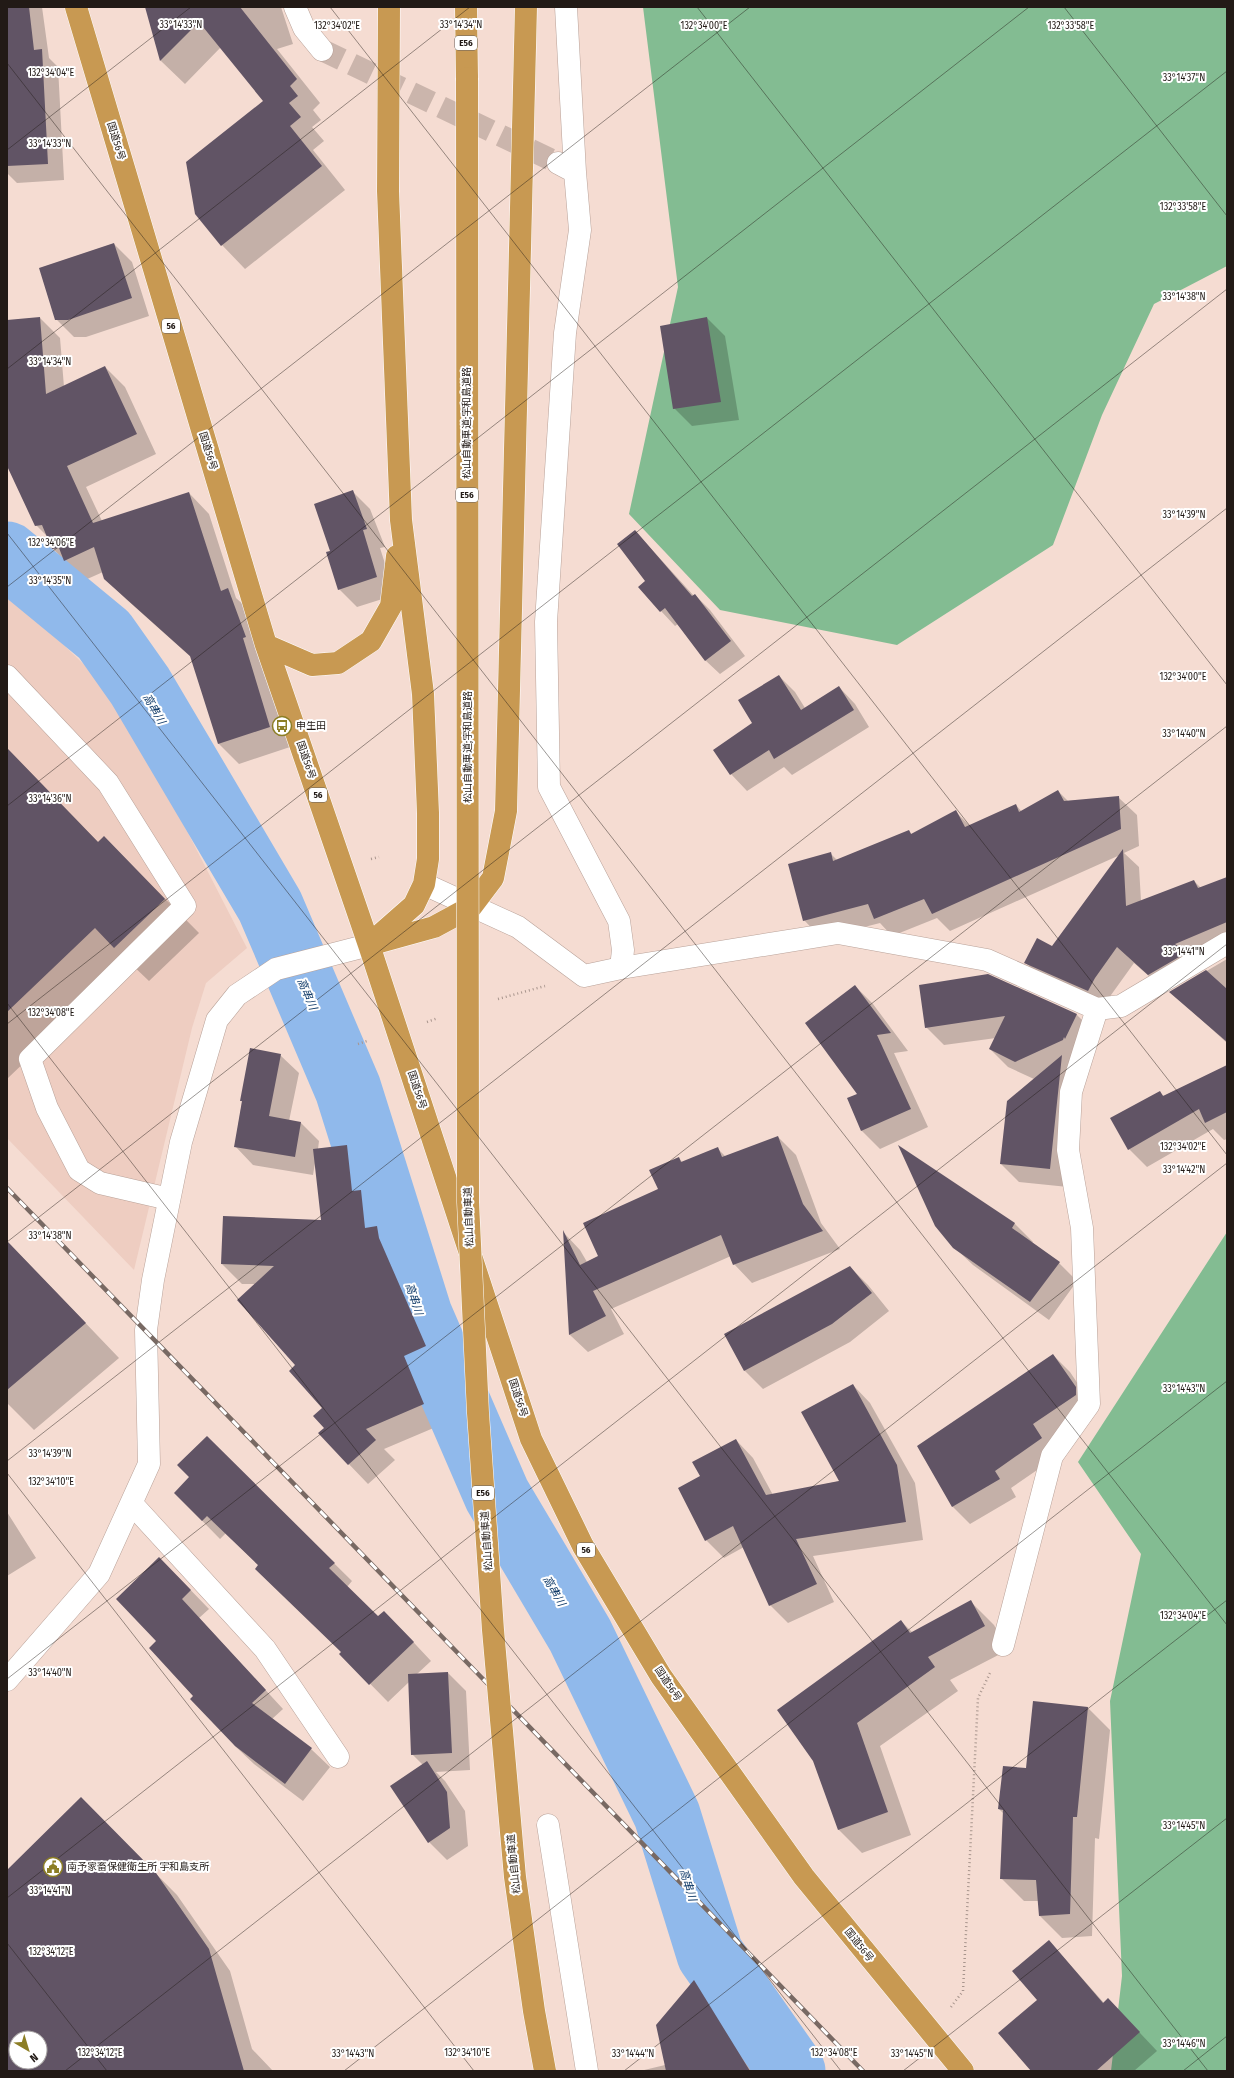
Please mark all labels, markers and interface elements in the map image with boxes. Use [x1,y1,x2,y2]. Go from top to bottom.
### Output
text: 33°14'33"N [160,19,202,31]
text: 33°14'34"N [440,19,482,31]
text: 132°34'02"E [314,20,360,32]
text: 132°34'00"E [681,20,728,32]
text: 132°33'58"E [1048,20,1094,32]
road number: E56 [455,36,477,50]
text: 132°34'04"E [28,67,74,79]
text: 33°14'37"N [1163,72,1205,84]
street label: 国道56号 [104,120,128,162]
text: 33°14'33"N [29,138,71,150]
text: 132°33'58"E [1160,201,1206,213]
text: 33°14'38"N [1162,291,1206,303]
road number: 56 [162,319,180,333]
text: 33°14'34"N [29,356,71,368]
street label: 松山自動車道;宇和島道路 [461,367,473,479]
street label: 国道56号 [196,430,220,472]
road number: E56 [456,488,478,502]
text: 33°14'39"N [1162,509,1206,521]
text: 132°34'06"E [28,537,75,549]
text: 33°14'35"N [29,575,71,587]
text: 132°34'00"E [1160,671,1207,683]
water label: 高串川 [140,691,168,727]
street label: 松山自動車道;宇和島道路 [462,691,474,803]
bus stop icon: 申生田 [271,715,293,737]
place label: 申生田 [296,720,326,732]
text: 33°14'40"N [1162,728,1206,740]
street label: 国道56号 [294,739,318,781]
road number: 56 [309,788,327,802]
text: 33°14'36"N [28,793,72,805]
text: 33°14'41"N [1163,946,1205,958]
water label: 高串川 [295,976,320,1013]
text: 132°34'08"E [28,1007,75,1019]
street label: 国道56号 [405,1069,429,1111]
text: 132°34'02"E [1160,1141,1206,1153]
text: 33°14'42"N [1163,1164,1205,1176]
street label: 松山自動車道 [462,1187,476,1247]
text: 33°14'38"N [28,1230,72,1242]
water label: 高串川 [403,1281,426,1318]
street label: 国道56号 [506,1377,530,1419]
text: 33°14'43"N [1163,1383,1205,1395]
text: 33°14'39"N [28,1448,72,1460]
text: 132°34'10"E [28,1476,74,1488]
road number: E56 [472,1486,494,1500]
street label: 松山自動車道 [479,1511,495,1571]
road number: 56 [577,1543,595,1557]
water label: 高串川 [540,1573,568,1609]
text: 132°34'04"E [1160,1610,1206,1622]
street label: 国道56号 [652,1664,684,1704]
text: 33°14'40"N [28,1667,72,1679]
text: 33°14'45"N [1163,1820,1205,1832]
street label: 松山自動車道 [505,1834,523,1894]
public building icon: 南予家畜保健衛生所 宇和島支所 [42,1856,64,1878]
place label: 南予家畜保健衛生所 宇和島支所 [67,1861,209,1873]
water label: 高串川 [677,1867,699,1904]
text: 33°14'41"N [29,1885,71,1897]
street label: 国道56号 [842,1926,876,1964]
text: 132°34'12"E [28,1946,74,1958]
north arrow [8,2030,48,2070]
text: 33°14'46"N [1162,2038,1206,2050]
text: 132°34'12"E [77,2047,123,2059]
text: 132°34'10"E [444,2047,490,2059]
text: 132°34'08"E [811,2047,858,2059]
text: 33°14'43"N [332,2048,374,2060]
text: 33°14'44"N [612,2048,654,2060]
text: 33°14'45"N [891,2048,933,2060]
text: N [27,2050,40,2065]

